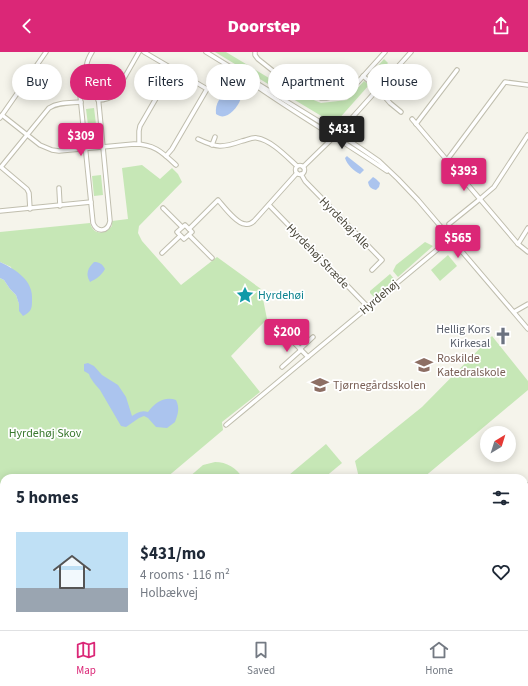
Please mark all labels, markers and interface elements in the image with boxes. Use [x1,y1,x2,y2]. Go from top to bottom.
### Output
text: Doorstep [228,14,300,39]
icon: back [16,15,38,37]
icon: share [490,15,512,37]
chip: Buy [12,64,62,100]
chip: Rent [70,64,126,100]
chip: Filters [134,64,198,100]
chip: New [206,64,260,100]
chip: Apartment [268,64,359,100]
chip: House [367,64,432,100]
pin: $431 [318,116,366,150]
text: $431 [328,120,356,138]
pin: $309 [57,123,105,157]
text: $309 [67,127,95,145]
pin: $393 [440,158,488,192]
text: $393 [450,162,478,180]
street label: Hyrdehøj Alle [315,193,374,253]
street label: Hyrdehøj Stræde [282,220,353,293]
pin: $565 [434,225,482,259]
text: $565 [444,229,472,247]
street label: Hyrdehøj [356,276,402,319]
place icon: Hyrdehøi [235,285,255,305]
place label: Hyrdehøi [258,287,304,304]
pin: $200 [263,319,311,353]
place label: Hellig Kors Kirkesal [436,321,490,352]
text: $200 [273,323,301,341]
church icon: Hellig Kors Kirkesal [493,326,513,346]
place label: Roskilde Katedralskole [437,350,506,381]
school or university icon: Roskilde Katedralskole [414,355,434,375]
school or university icon: Tjørnegårdsskolen [310,375,330,395]
place label: Tjørnegårdsskolen [333,377,426,394]
park label: Hyrdehøj Skov [9,425,82,442]
north arrow [480,426,516,462]
map controls [480,426,516,462]
text: 5 homes [16,486,78,510]
icon: filters [490,487,512,509]
text: $431/mo [140,542,206,566]
icon: home [48,548,96,596]
icon: heart [490,561,512,583]
text: 4 rooms · 116 m² [140,566,230,584]
text: Holbækvej [140,584,198,602]
tab: Map [75,639,97,678]
tab: Saved [247,639,275,678]
tab: Home [425,639,453,678]

